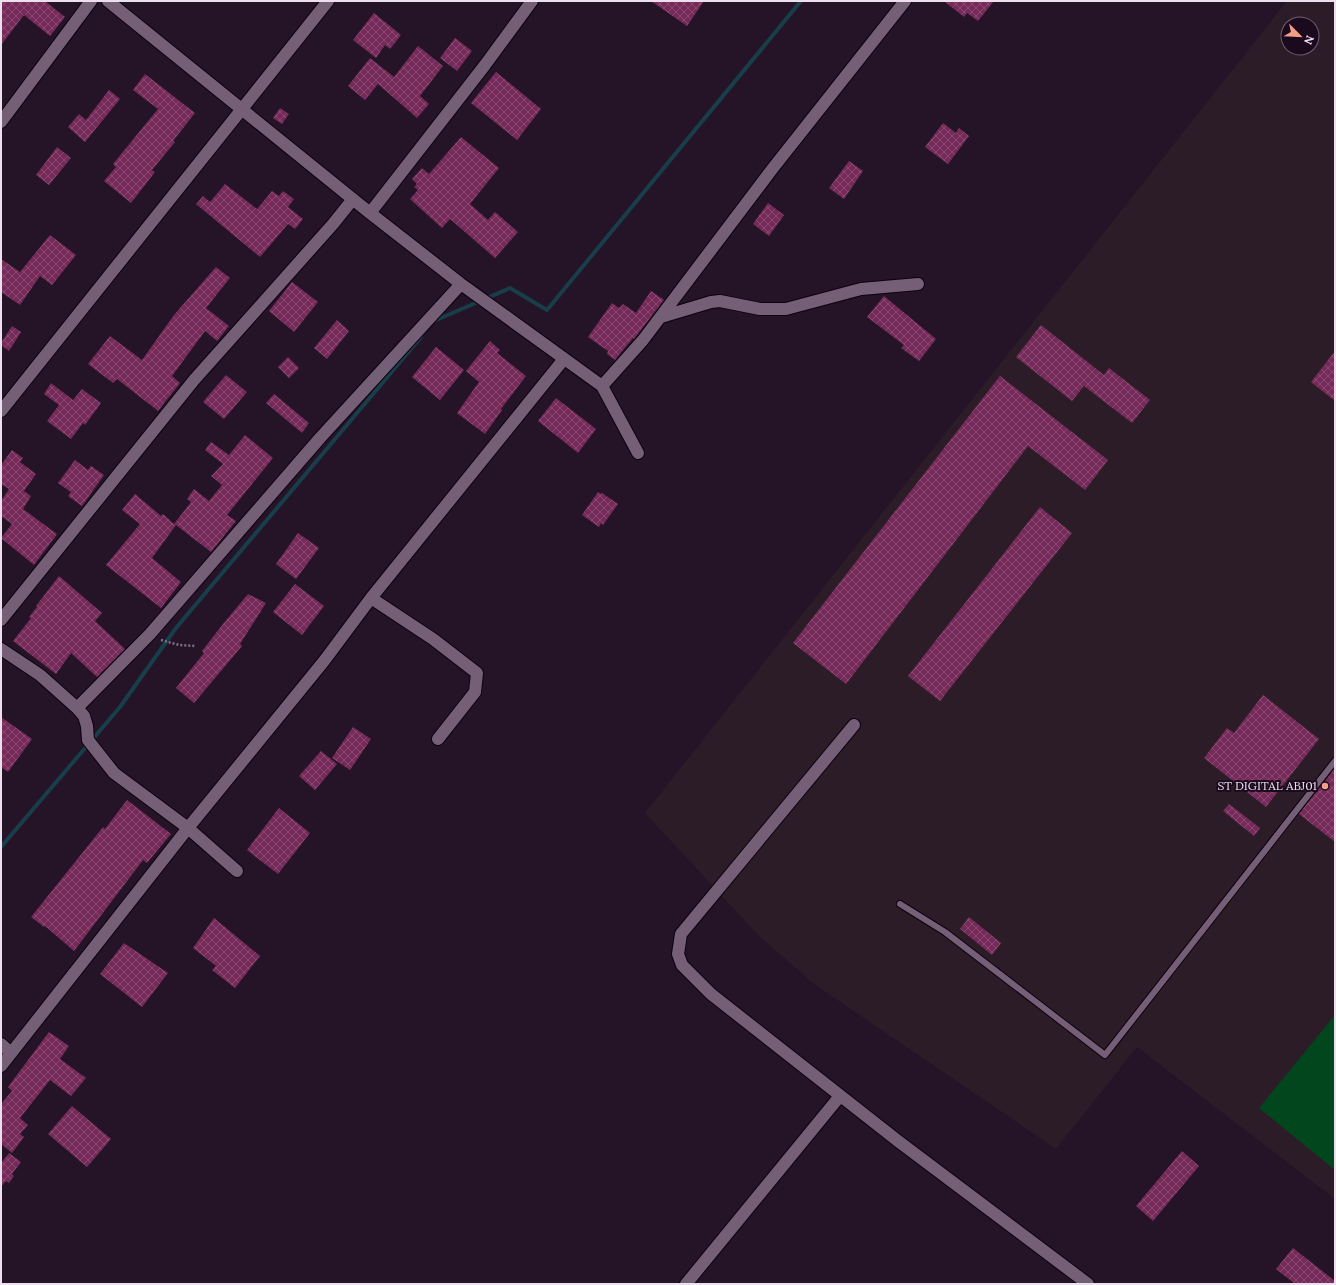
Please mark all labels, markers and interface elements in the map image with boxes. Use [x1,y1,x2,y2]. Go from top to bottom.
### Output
north arrow [1280,16,1320,56]
text: N [1301,33,1317,47]
place label: ST DIGITAL ABJ01 [1217,778,1317,793]
marker: ST DIGITAL ABJ01 [1320,781,1330,791]

